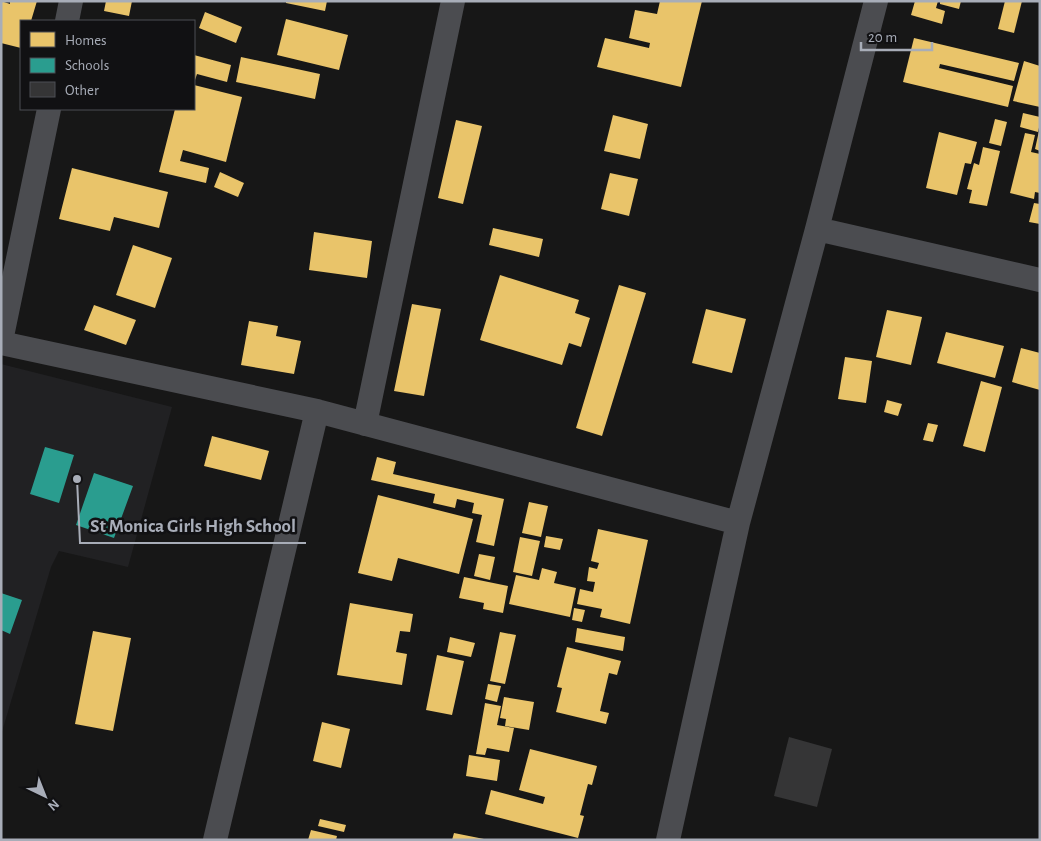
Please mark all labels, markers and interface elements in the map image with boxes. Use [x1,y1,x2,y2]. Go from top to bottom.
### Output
legend [20,20,195,110]
scale bar [861,20,932,52]
text: 20 m [868,30,897,45]
text: Homes [65,33,107,48]
text: Schools [65,58,109,73]
text: Other [65,83,99,98]
callout: St Monica Girls High School [80,509,306,543]
text: St Monica Girls High School [90,517,296,536]
north arrow [20,771,70,821]
text: N [45,796,62,813]

